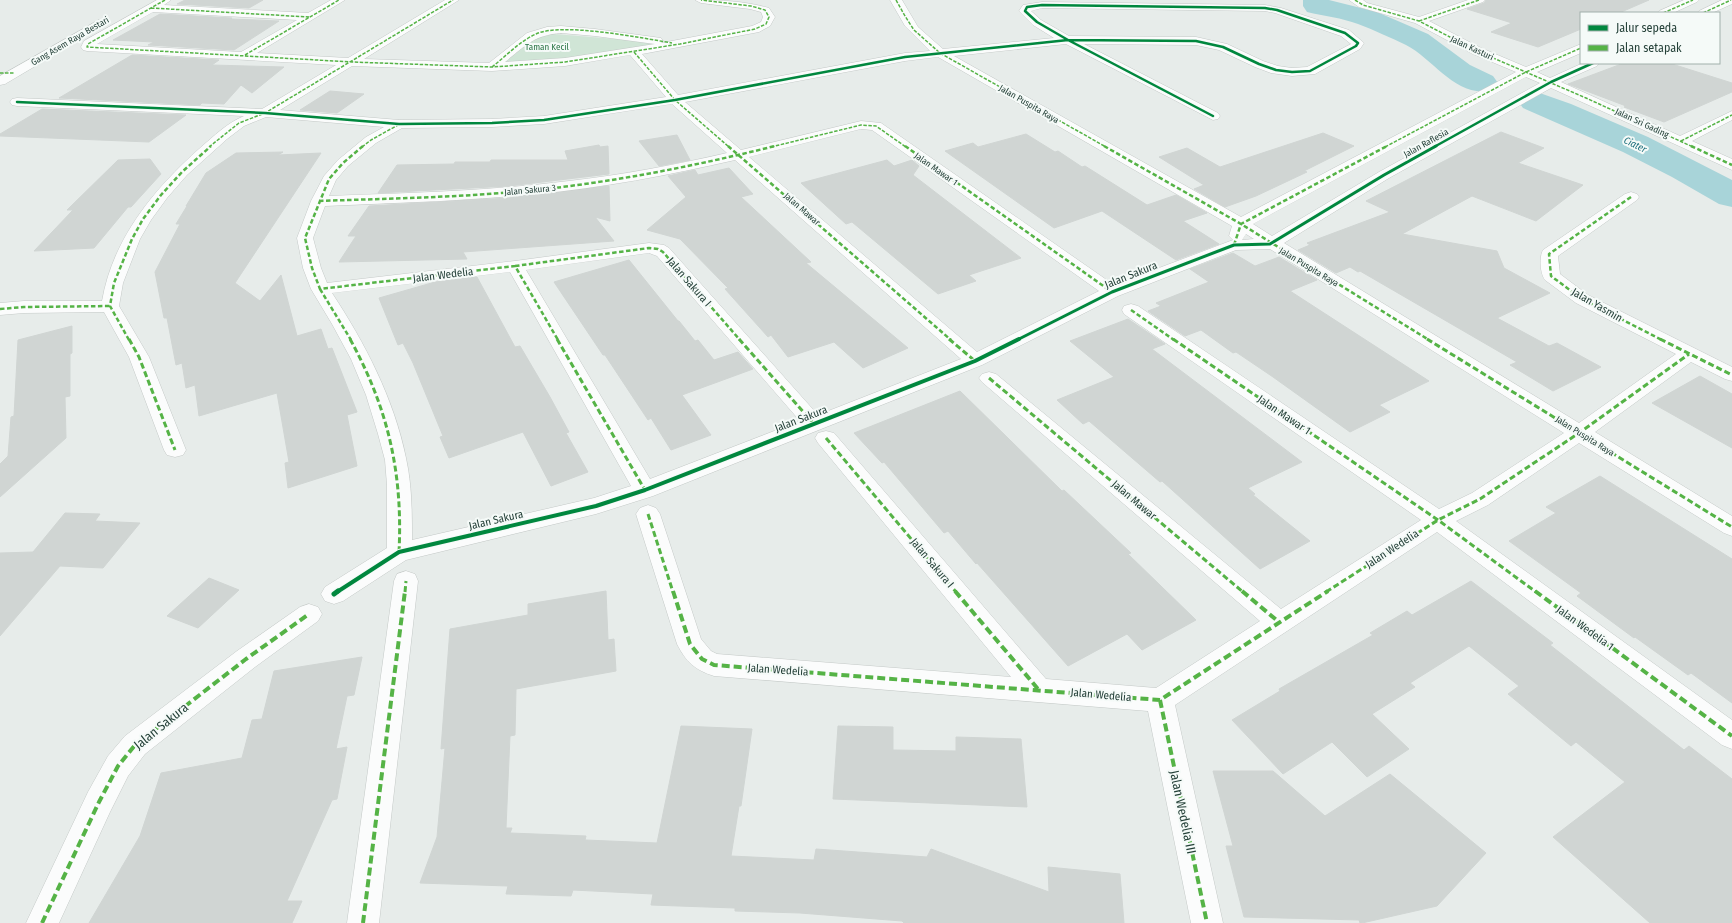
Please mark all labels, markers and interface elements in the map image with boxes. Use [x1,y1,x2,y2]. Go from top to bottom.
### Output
legend [1580,12,1720,64]
street label: Gang Asem Raya Bestari [29,15,111,67]
text: Jalur sepeda [1616,21,1677,35]
street label: Jalan Kasturi [1449,34,1495,62]
text: Jalan setapak [1616,41,1682,55]
park label: Taman Kecil [525,42,570,52]
street label: Jalan Puspita Raya [997,83,1061,125]
street label: Jalan Sri Gading [1614,106,1671,140]
street label: Jalan Raflesia [1402,126,1451,159]
water label: Ciater [1622,134,1649,156]
street label: Jalan Mawar 1 [913,151,959,187]
street label: Jalan Sakura 3 [504,183,556,197]
street label: Jalan Mawar [782,191,823,228]
street label: Jalan Puspita Raya [1278,245,1341,289]
street label: Jalan Sakura I [664,255,714,309]
street label: Jalan Sakura [1103,259,1159,291]
street label: Jalan Wedelia [412,265,474,285]
street label: Jalan Yasmin [1569,285,1625,325]
street label: Jalan Mawar 1 [1255,392,1313,438]
street label: Jalan Sakura [773,403,829,435]
street label: Jalan Puspita Raya [1554,414,1617,458]
street label: Jalan Mawar [1109,478,1159,523]
street label: Jalan Sakura [468,507,524,533]
street label: Jalan Wedelia [1363,527,1421,571]
street label: Jalan Sakura I [907,535,957,591]
street label: Jalan Wedelia 1 [1554,603,1616,653]
street label: Jalan Wedelia [747,661,809,679]
street label: Jalan Wedelia [1070,686,1132,704]
street label: Jalan Sakura [131,700,191,752]
street label: Jalan Wedelia III [1167,769,1199,855]

